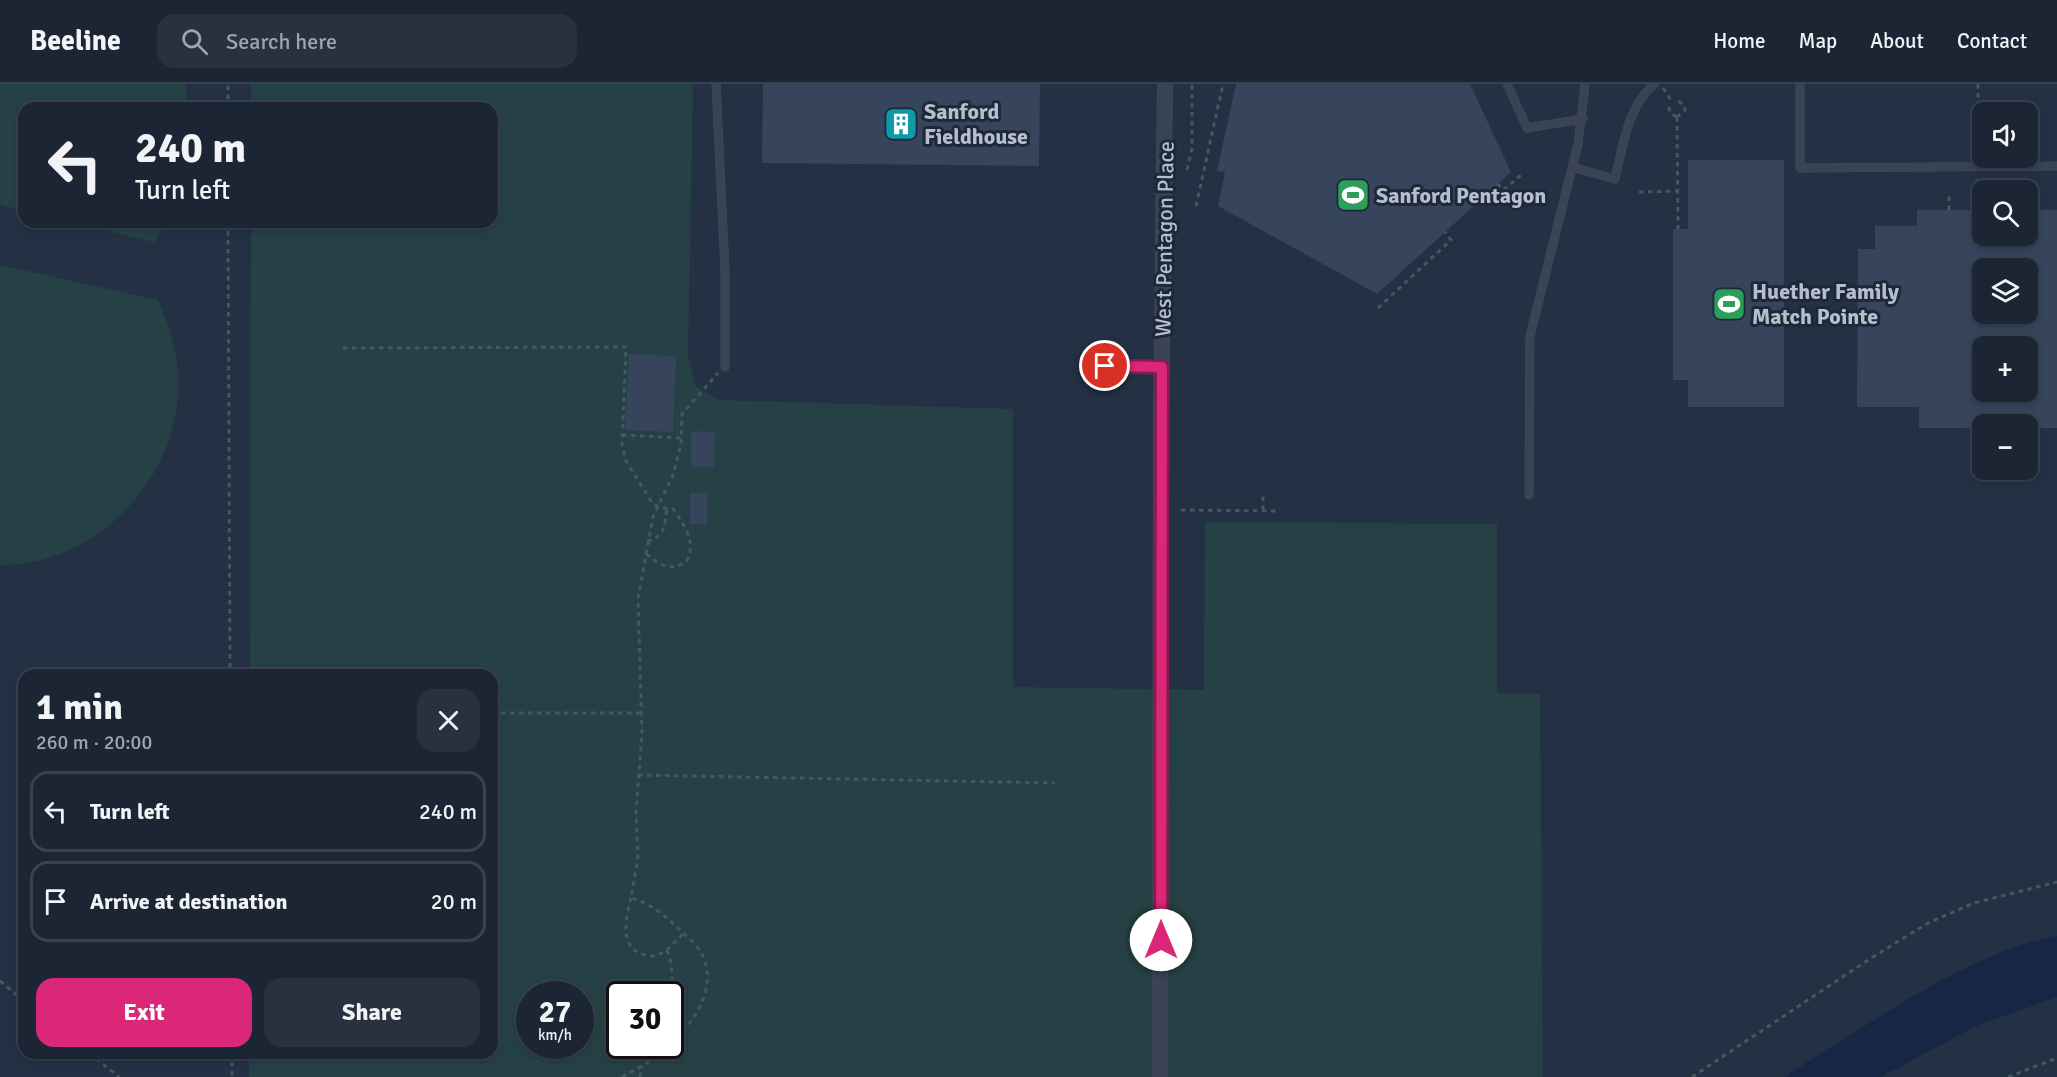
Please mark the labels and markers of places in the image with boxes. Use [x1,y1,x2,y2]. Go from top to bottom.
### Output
place label: Sanford Fieldhouse [924,98,1028,150]
building icon: Sanford Fieldhouse [883,106,919,142]
sports icon: Sanford Pentagon [1335,177,1371,213]
place label: Sanford Pentagon [1376,182,1546,209]
place label: Huether Family Match Pointe [1752,278,1899,330]
sports icon: Huether Family Match Pointe [1711,286,1747,322]
pin [1079,340,1130,391]

